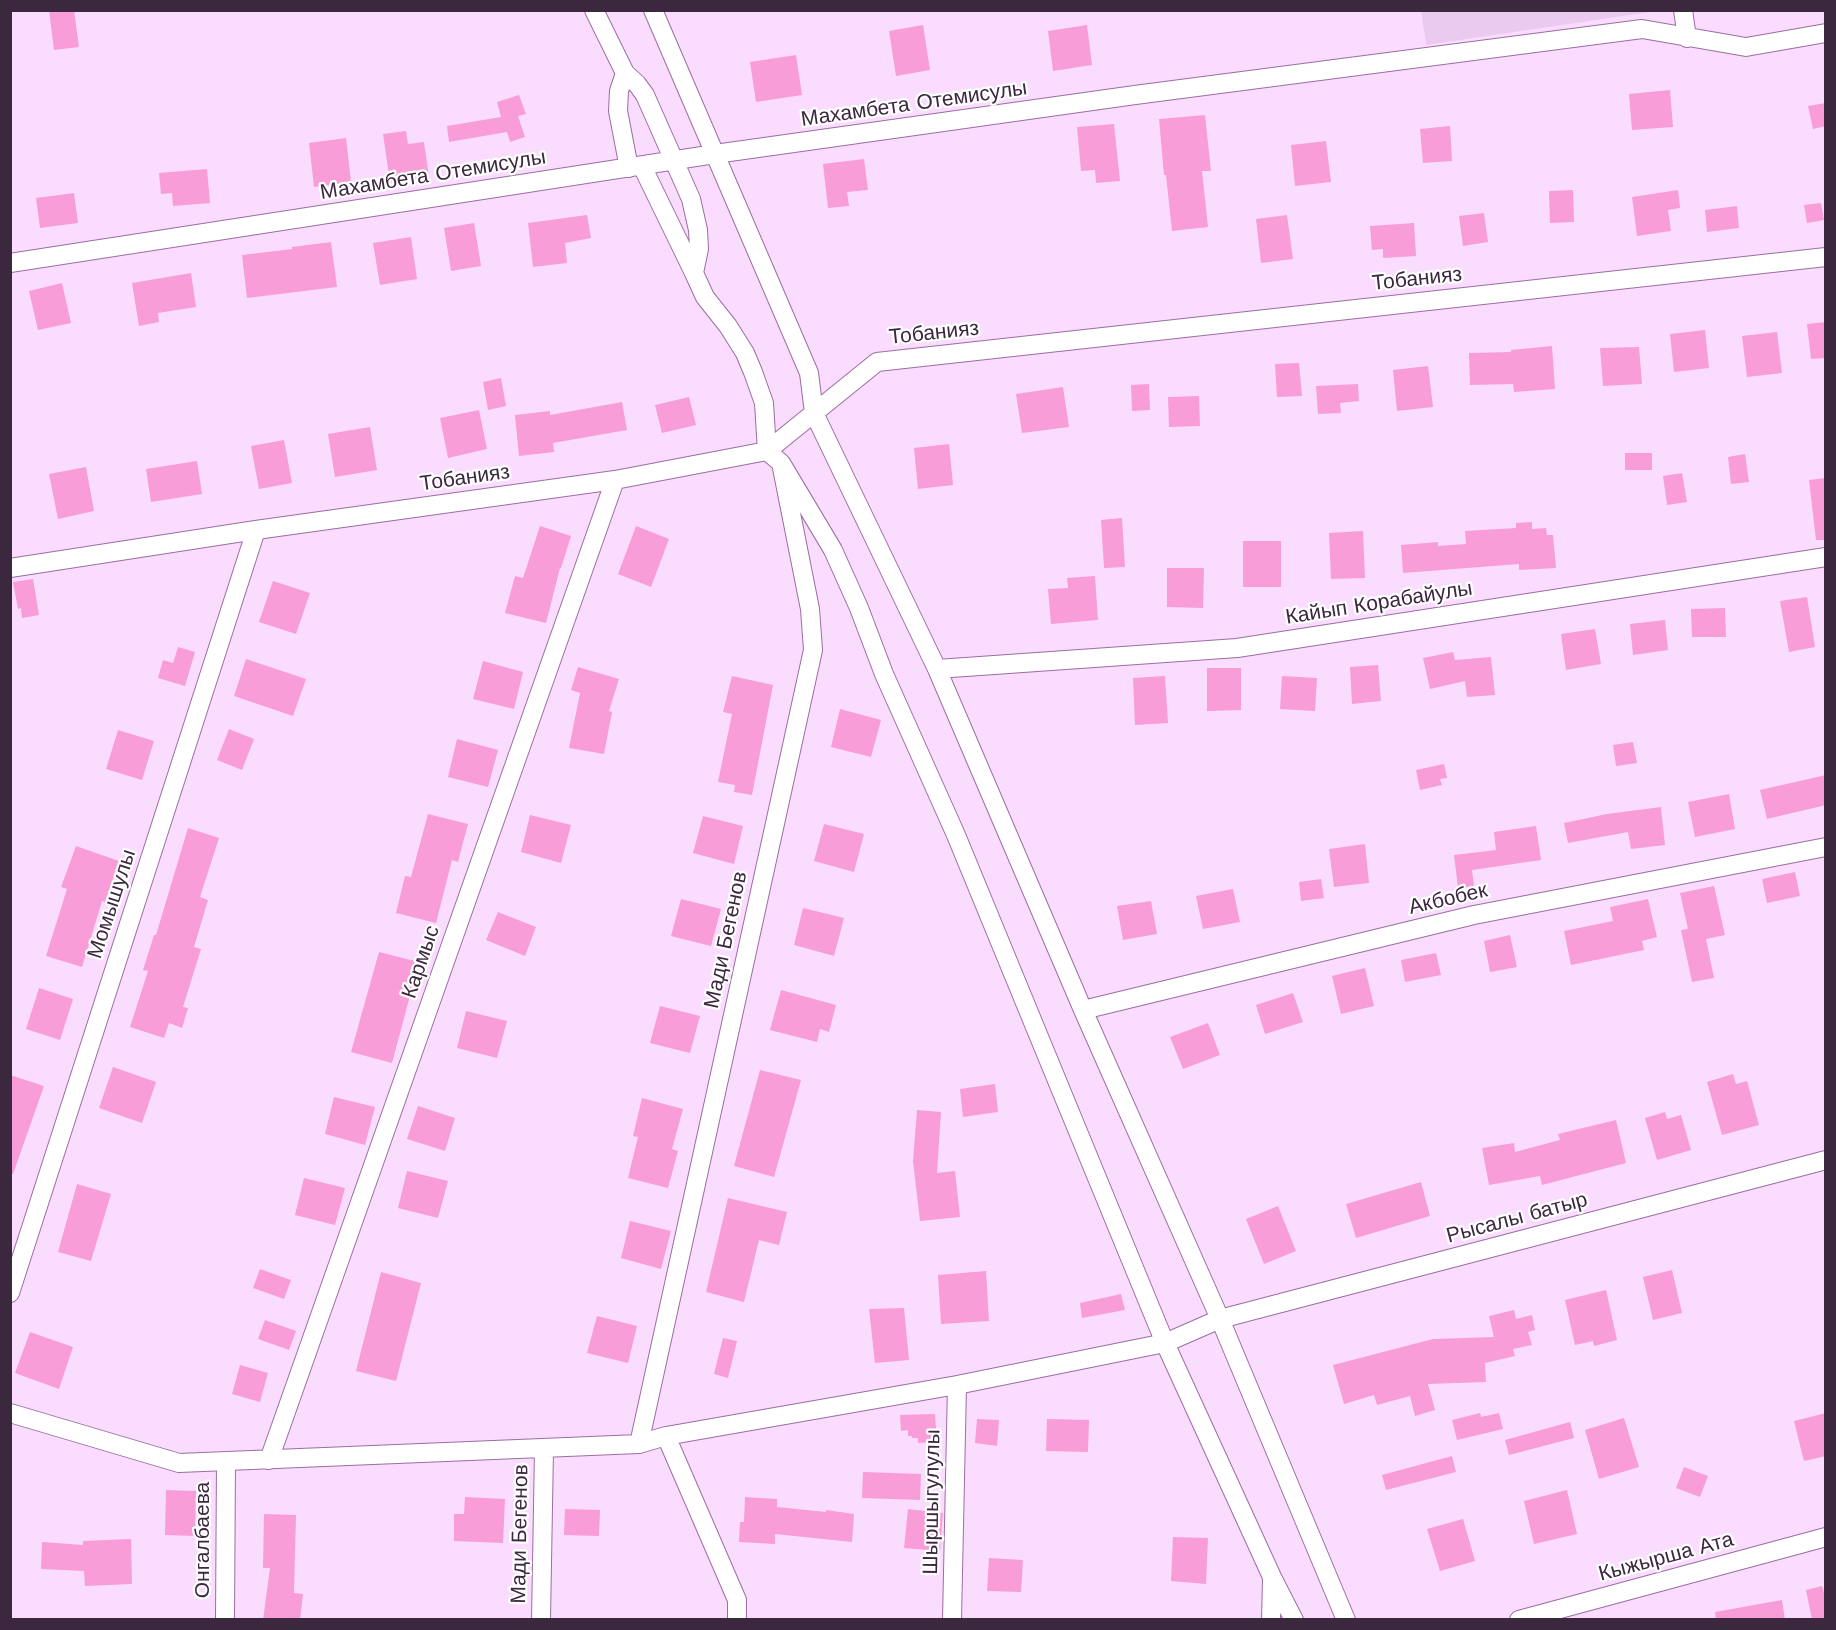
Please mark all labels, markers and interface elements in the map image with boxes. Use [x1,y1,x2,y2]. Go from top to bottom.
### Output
street label: Махамбета Отемисулы [799,76,1029,132]
street label: Махамбета Отемисулы [318,145,548,205]
street label: Тобанияз [1371,262,1463,296]
street label: Тобанияз [888,316,980,350]
street label: Тобанияз [418,459,512,497]
street label: Кайып Корабайулы [1284,576,1474,630]
street label: Момышулы [83,846,141,962]
street label: Мади Бегенов [699,869,753,1011]
street label: Акбобек [1406,878,1490,920]
street label: Кармыс [397,922,445,1002]
street label: Рысалы батыр [1444,1187,1590,1249]
street label: Шыршыгулулы [918,1429,946,1575]
street label: Мади Бегенов [506,1464,534,1604]
street label: Онгалбаева [190,1482,216,1598]
street label: Кыжырша Ата [1596,1527,1736,1587]

